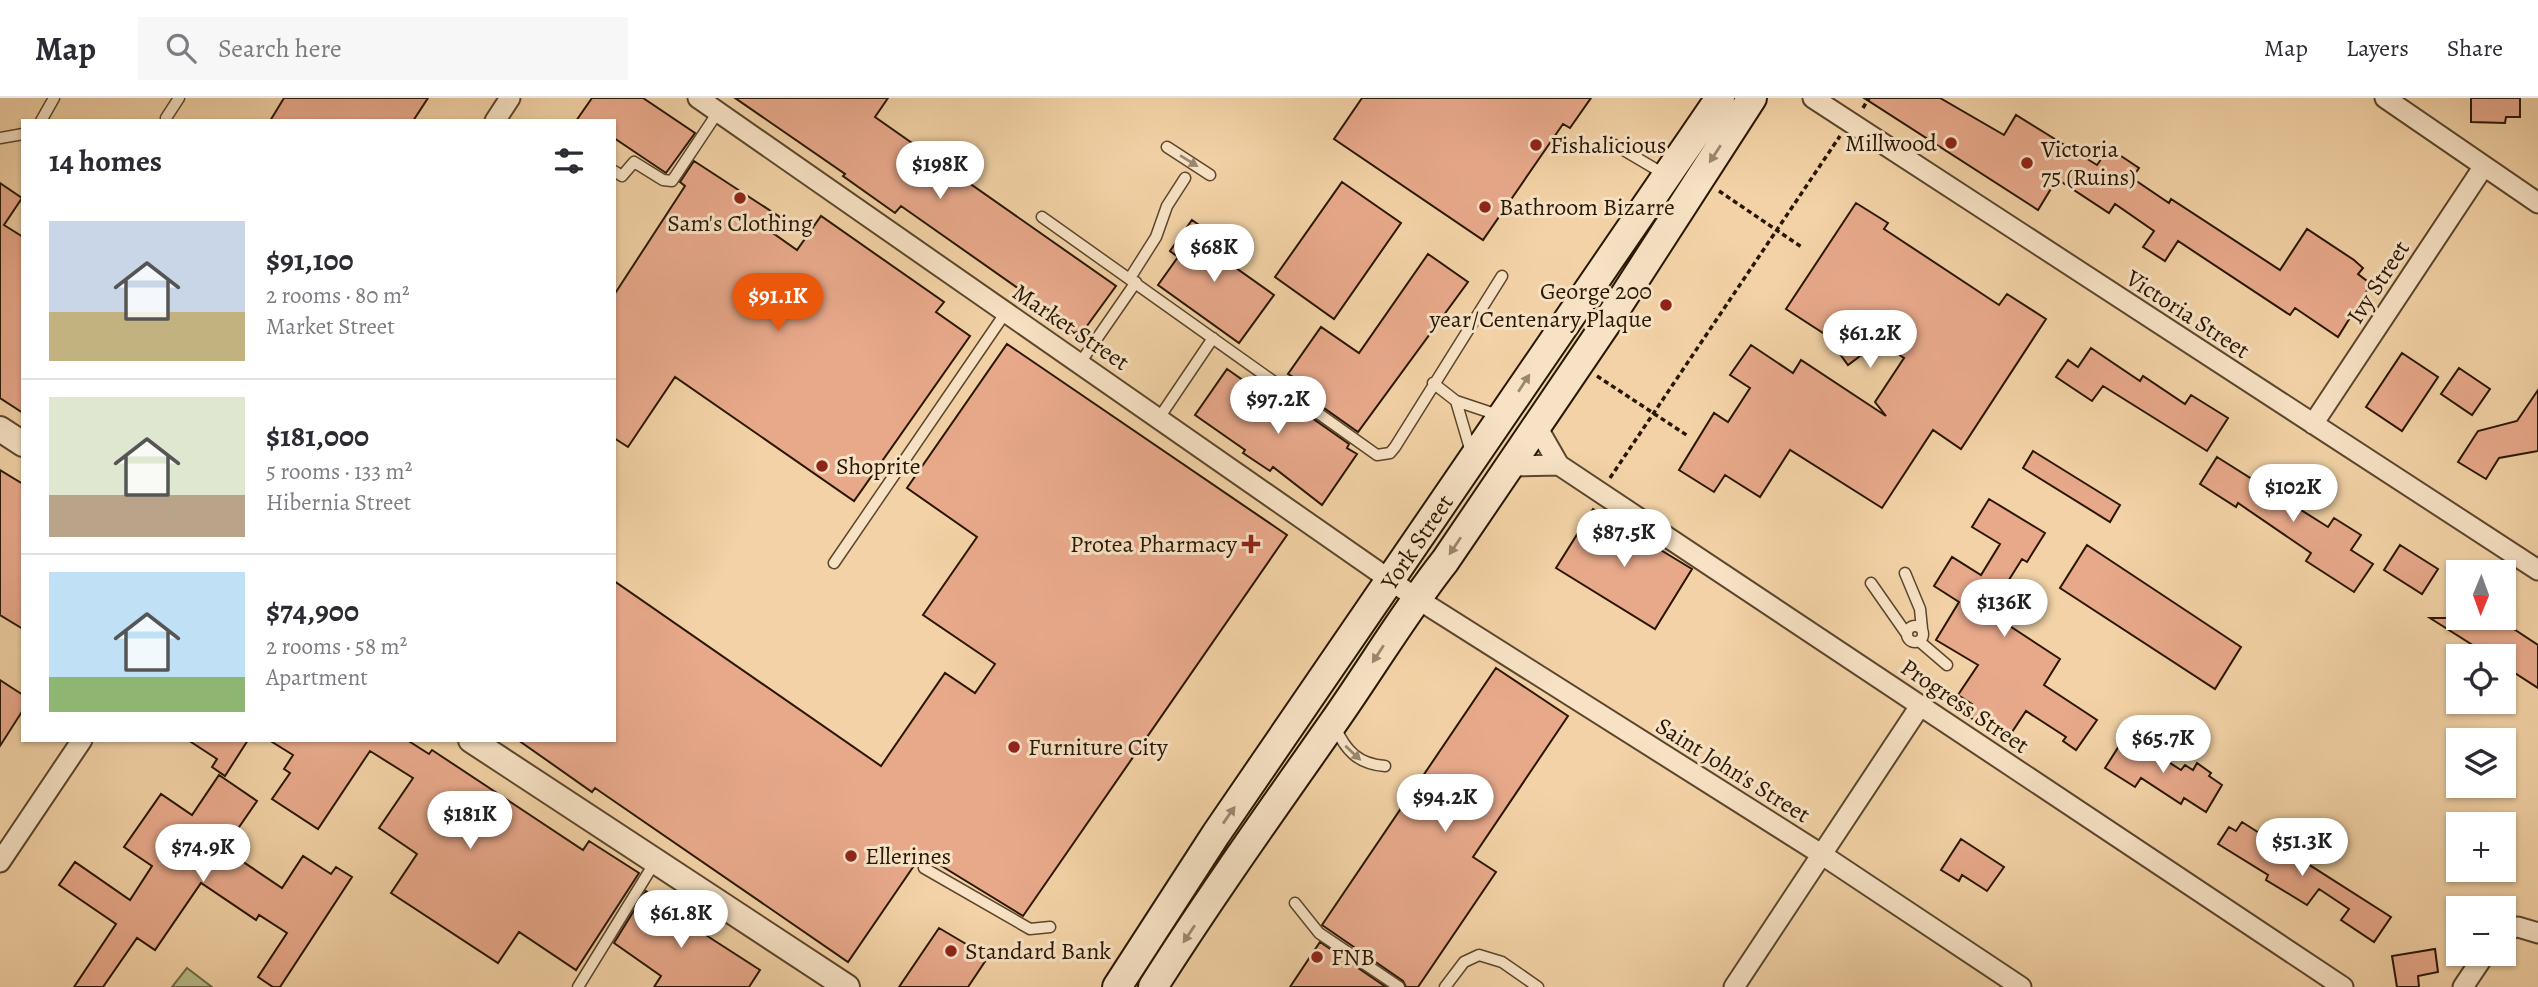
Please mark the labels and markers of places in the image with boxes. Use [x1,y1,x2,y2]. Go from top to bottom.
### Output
place label: Millwood [1845,127,1937,159]
place label: Fishalicious [1550,129,1666,161]
place label: Victoria 75 (Ruins) [2040,133,2136,193]
marker: Millwood [1943,135,1959,151]
marker: Fishalicious [1528,137,1544,153]
pin: $198K [891,141,989,201]
marker: Victoria 75 (Ruins) [2019,155,2035,171]
marker: Sam's Clothing [732,190,748,206]
place label: Bathroom Bizarre [1499,191,1675,223]
marker: Bathroom Bizarre [1477,199,1493,215]
place label: Sam's Clothing [667,207,813,239]
pin: $68K [1173,225,1255,284]
pin: $91.1K [721,274,835,333]
place label: George 200 year/Centenary Plaque [1429,275,1652,335]
marker: George 200 year/Centenary Plaque [1658,297,1674,313]
pin: $61.2K [1813,310,1927,370]
pin: $97.2K [1221,376,1335,436]
place label: Shoprite [836,450,921,482]
marker: Shoprite [814,458,830,474]
pin: $102K [2244,464,2342,524]
pin: $87.5K [1567,510,1681,569]
place label: Protea Pharmacy [1070,528,1237,560]
marker: Protea Pharmacy [1243,536,1259,552]
pin: $136K [1955,580,2053,639]
pin: $65.7K [2106,716,2220,775]
place label: Furniture City [1028,731,1168,763]
marker: Furniture City [1006,739,1022,755]
pin: $94.2K [1388,774,1502,834]
pin: $181K [421,792,519,851]
pin: $51.3K [2245,818,2359,878]
pin: $74.9K [146,824,260,884]
place label: Ellerines [865,840,951,872]
marker: Ellerines [843,848,859,864]
pin: $61.8K [624,890,738,950]
place label: Standard Bank [965,935,1111,967]
place label: FNB [1331,941,1375,973]
marker: Standard Bank [943,943,959,959]
marker: FNB [1309,949,1325,965]

